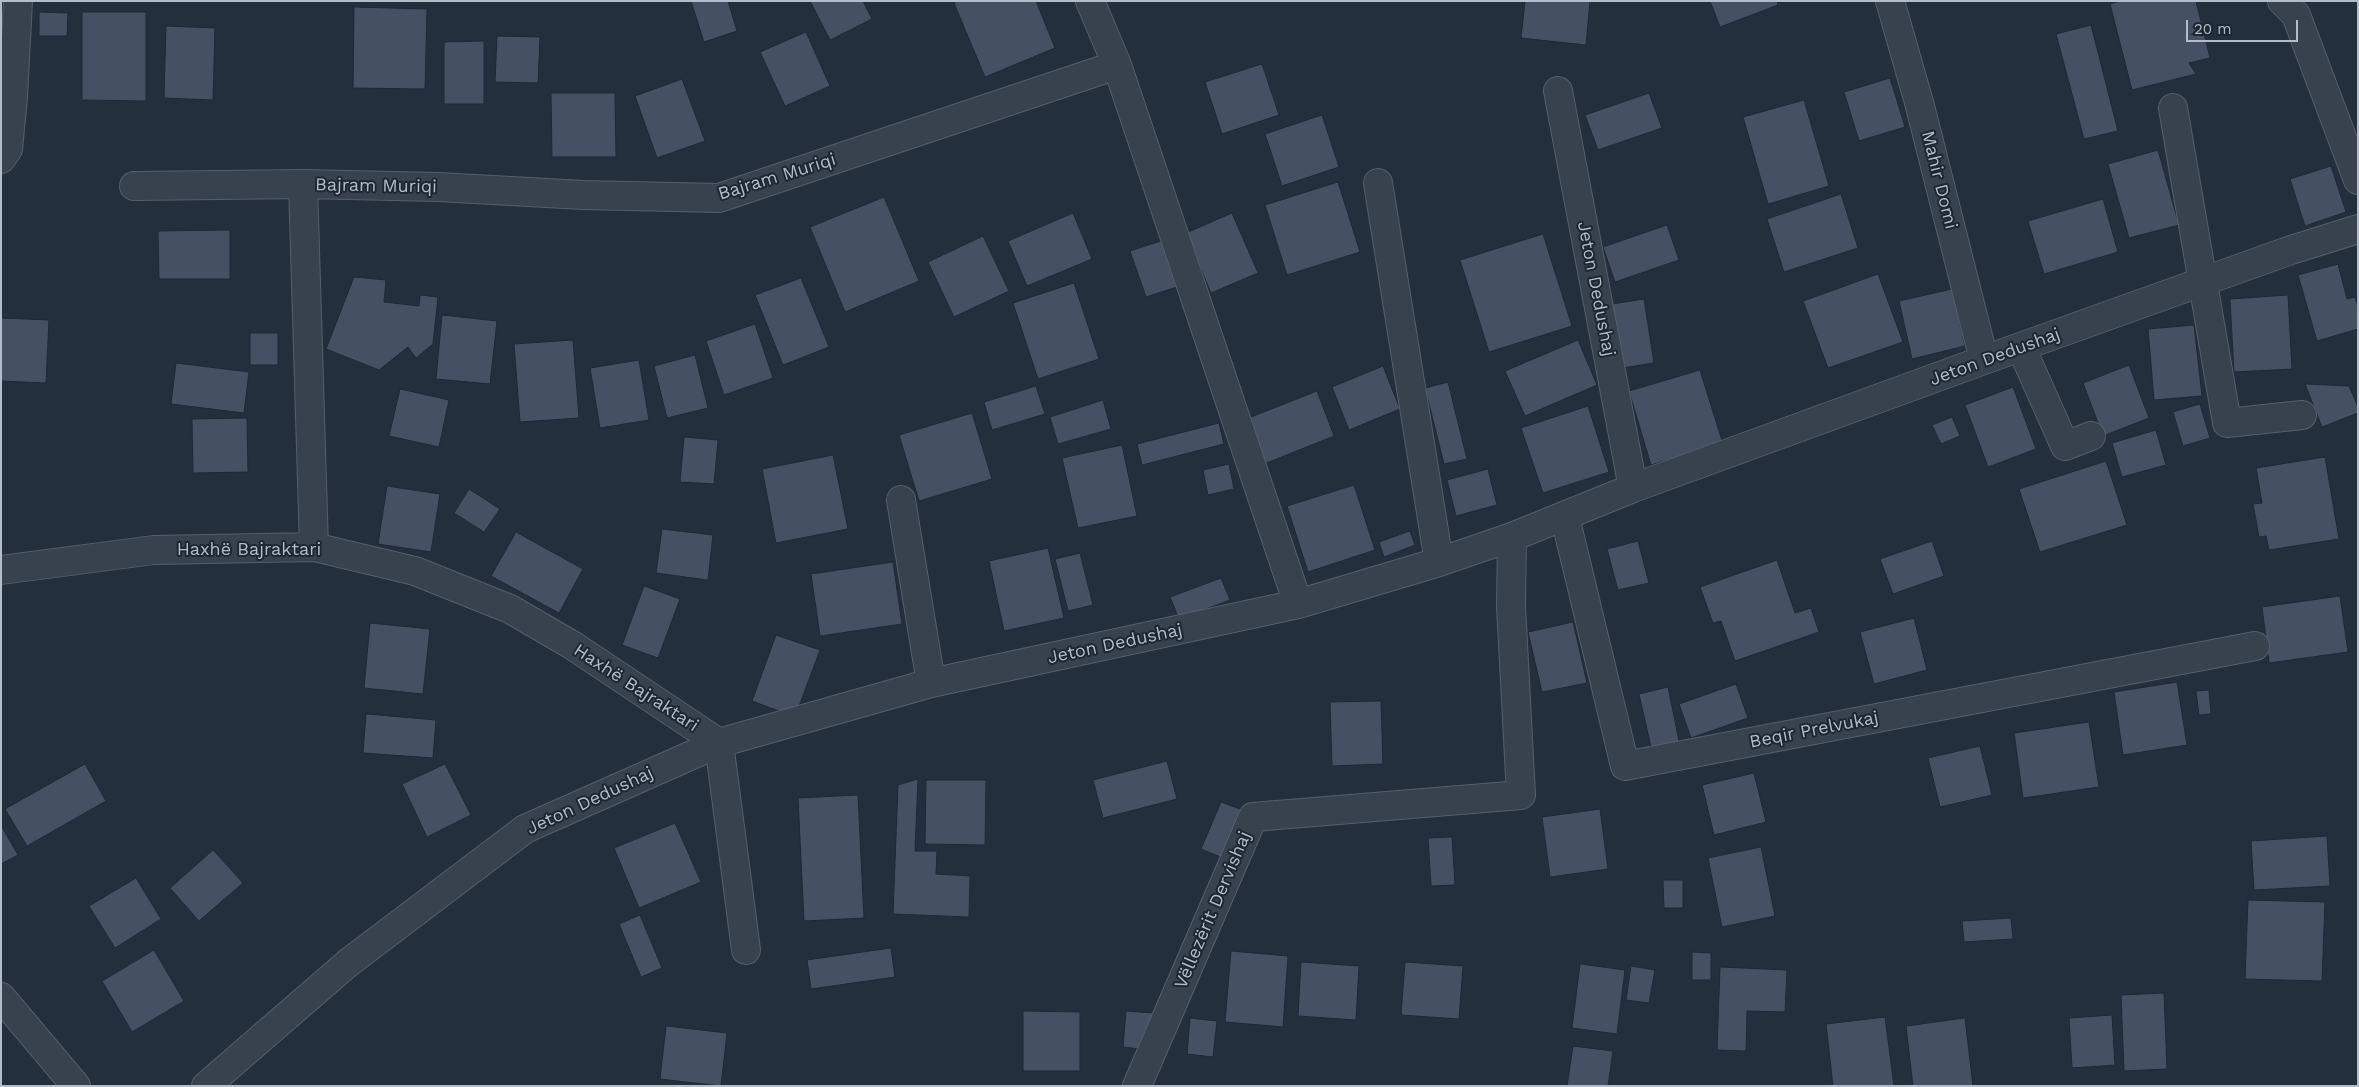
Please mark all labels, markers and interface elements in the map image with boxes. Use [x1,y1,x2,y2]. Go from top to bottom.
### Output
scale bar [2189,10,2302,42]
text: 20 m [2194,20,2232,38]
street label: Mahir Domi [1916,129,1962,231]
street label: Bajram Muriqi [716,149,838,205]
street label: Bajram Muriqi [315,174,437,198]
street label: Jeton Dedushaj [1572,220,1620,358]
street label: Jeton Dedushaj [1927,323,2063,391]
street label: Haxhë Bajraktari [177,539,321,561]
street label: Jeton Dedushaj [1046,619,1184,669]
street label: Haxhë Bajraktari [569,640,703,736]
street label: Beqir Prelvukaj [1748,707,1880,753]
street label: Jeton Dedushaj [523,762,657,840]
street label: Vëllezërit Dervishaj [1170,828,1256,992]

